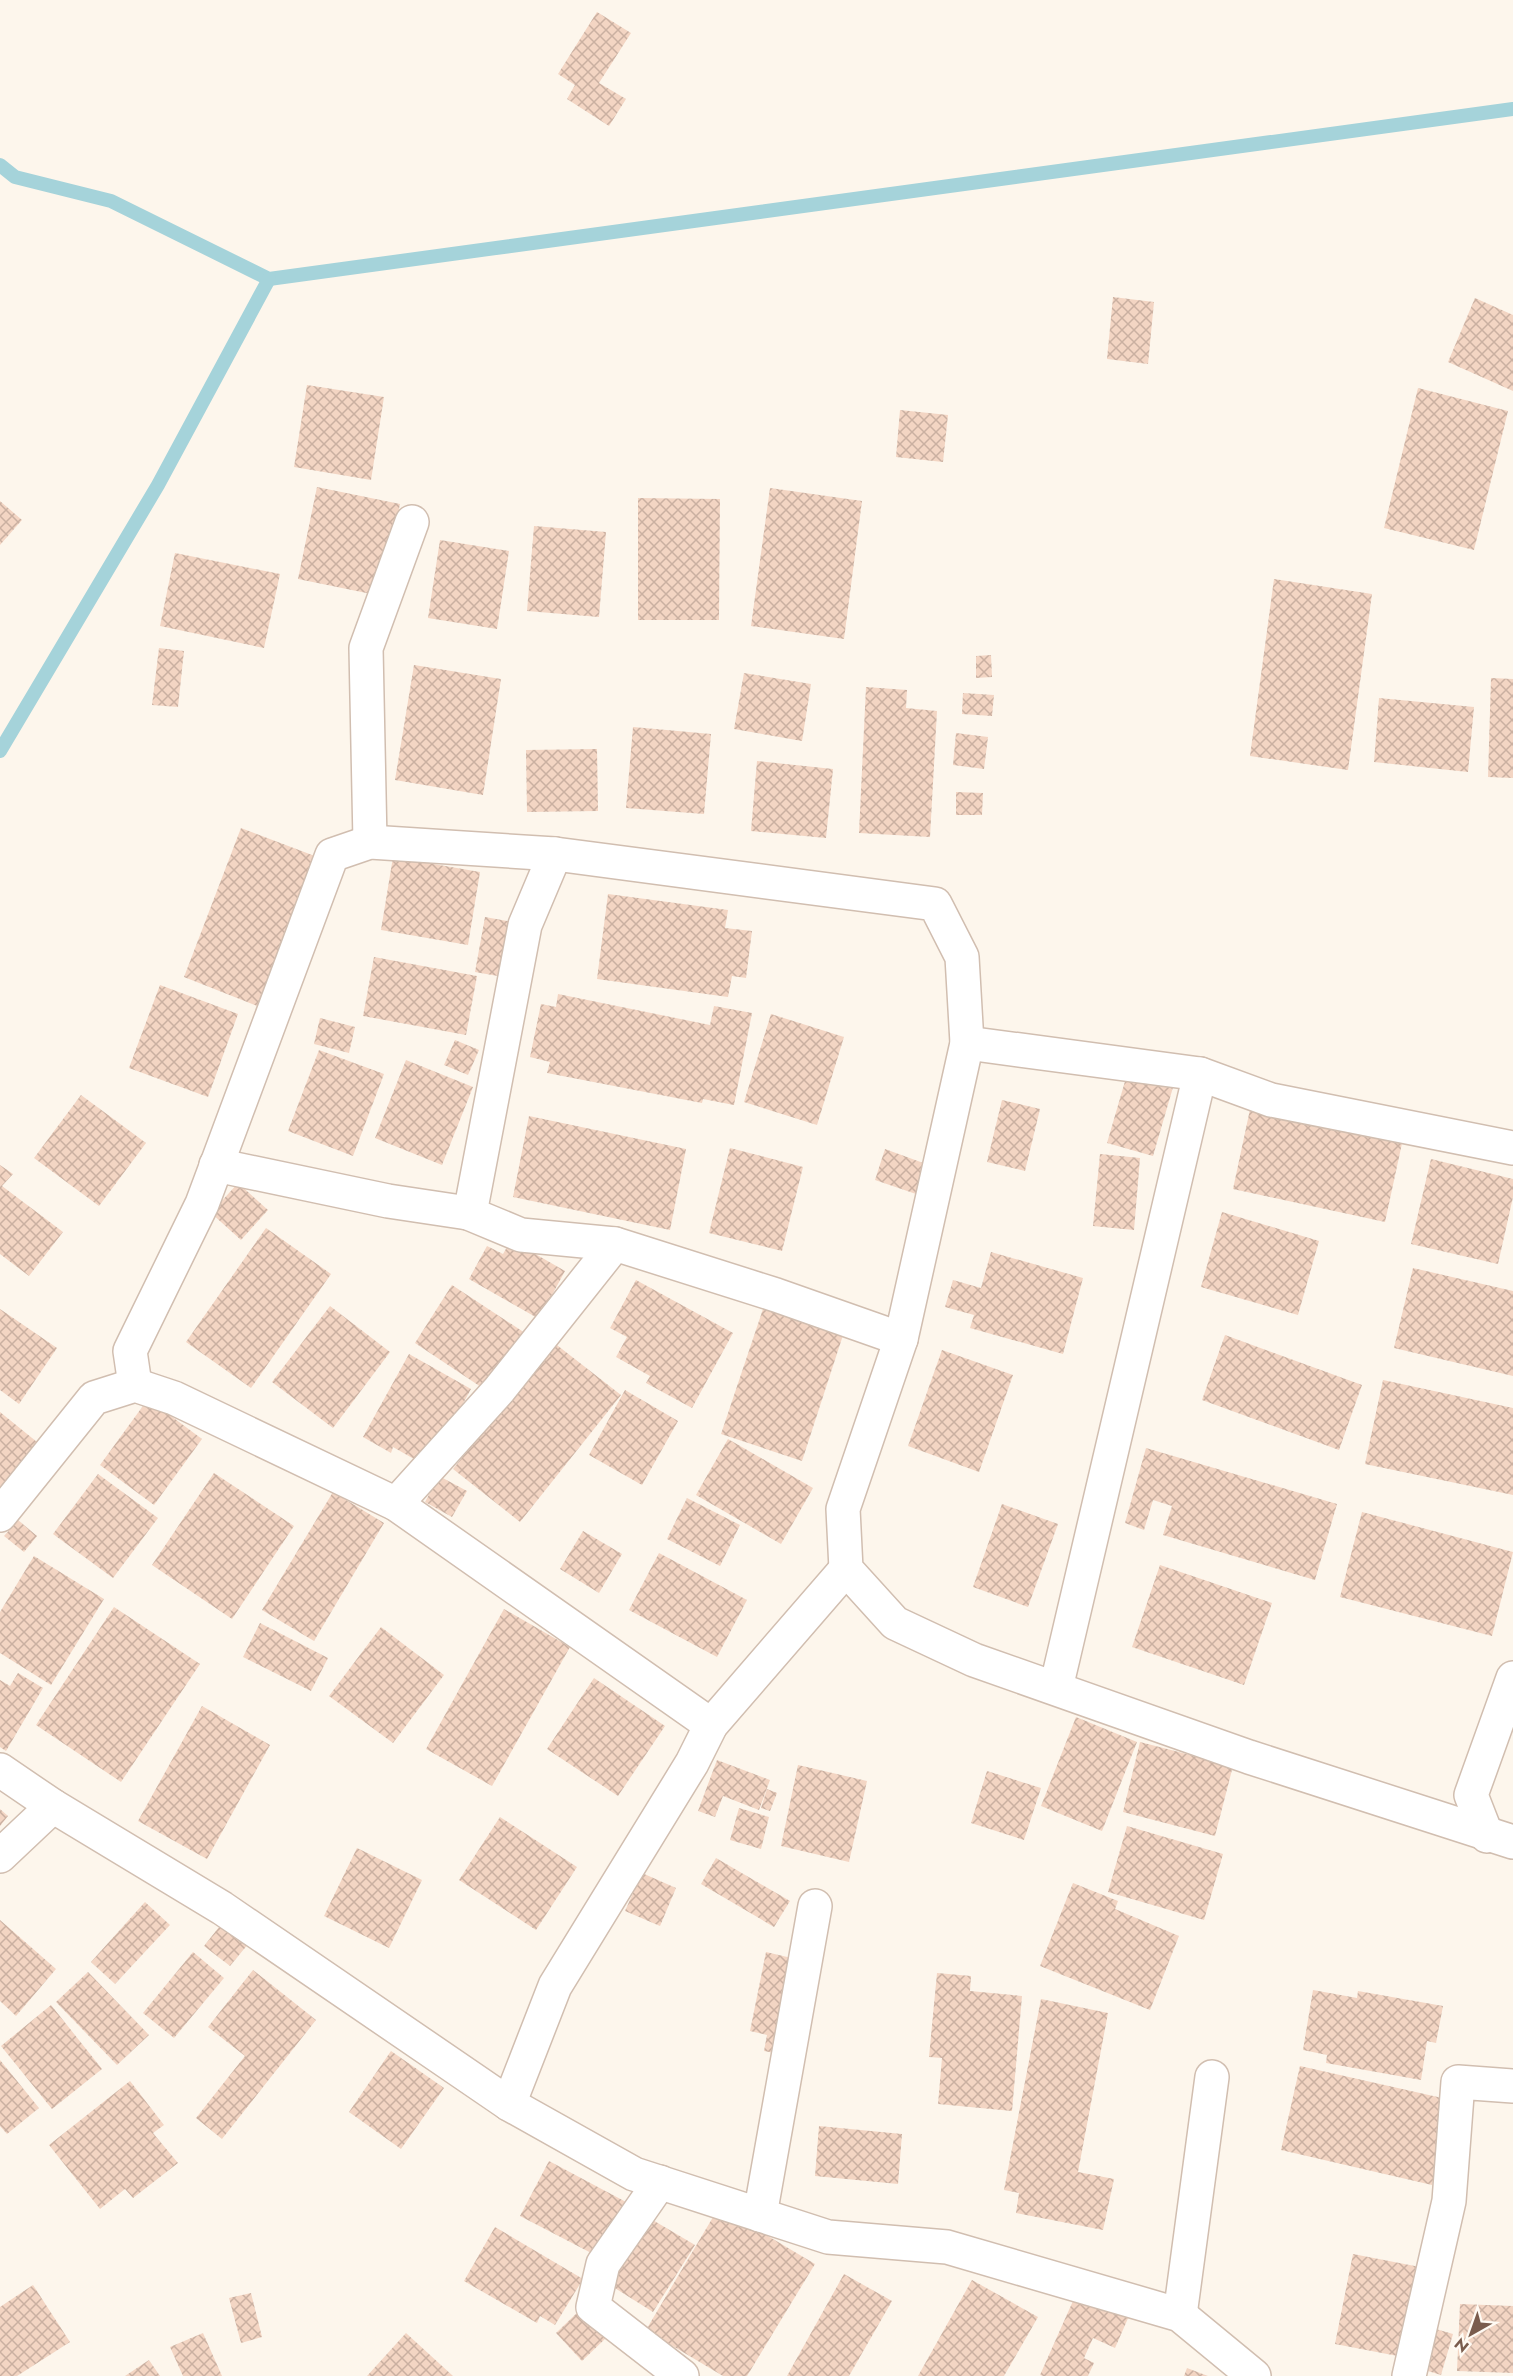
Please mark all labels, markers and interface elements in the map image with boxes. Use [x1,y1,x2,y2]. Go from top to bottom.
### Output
north arrow [1441,2304,1501,2364]
text: N [1449,2332,1474,2358]

